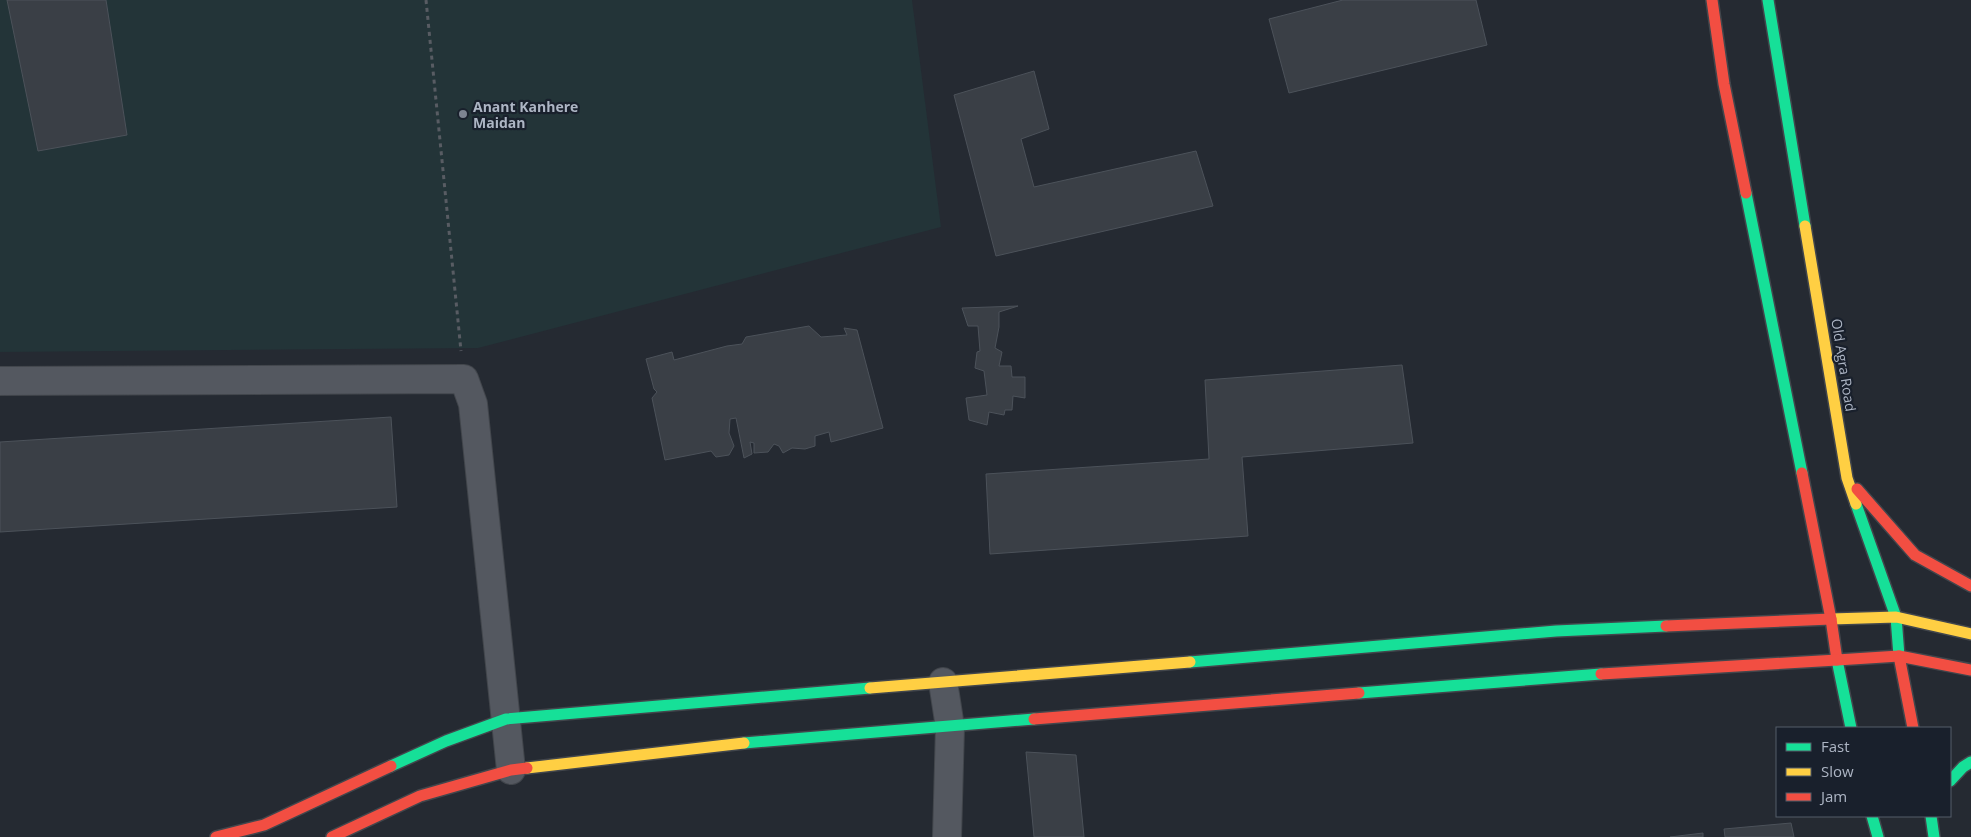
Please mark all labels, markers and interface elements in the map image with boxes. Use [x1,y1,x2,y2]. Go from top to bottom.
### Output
place label: Anant Kanhere Maidan [473,97,578,132]
marker: Anant Kanhere Maidan [457,108,469,120]
street label: Old Agra Road [1827,317,1861,413]
legend [1776,727,1951,817]
text: Fast [1821,736,1850,756]
text: Slow [1821,761,1854,781]
text: Jam [1819,786,1847,806]

